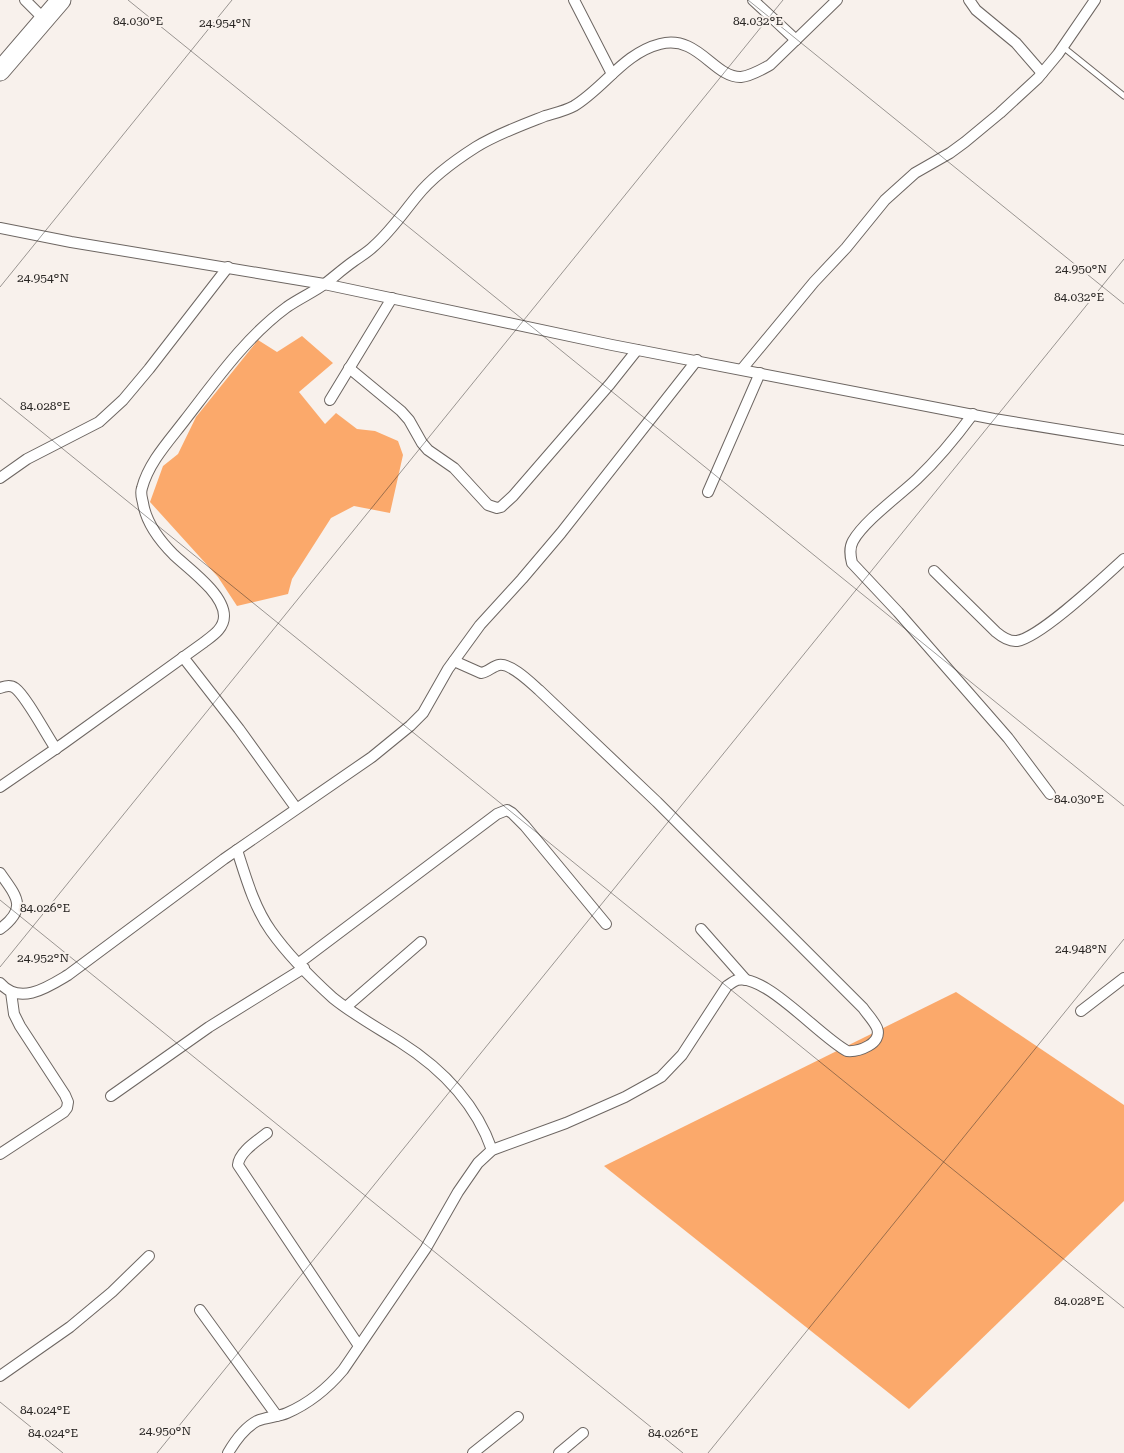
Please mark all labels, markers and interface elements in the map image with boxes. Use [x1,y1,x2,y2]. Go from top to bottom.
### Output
text: 84.030°E [113,14,163,28]
text: 84.032°E [733,14,783,28]
text: 24.954°N [199,16,251,30]
text: 24.950°N [1055,262,1107,276]
text: 24.954°N [17,271,69,285]
text: 84.032°E [1054,290,1104,304]
text: 84.028°E [20,399,70,413]
text: 84.030°E [1054,792,1104,806]
text: 84.026°E [20,901,70,915]
text: 24.948°N [1055,942,1107,956]
text: 24.952°N [17,951,69,965]
text: 84.028°E [1054,1294,1104,1308]
text: 84.024°E [20,1403,70,1417]
text: 24.950°N [139,1424,191,1438]
text: 84.024°E [28,1426,78,1440]
text: 84.026°E [648,1426,698,1440]

